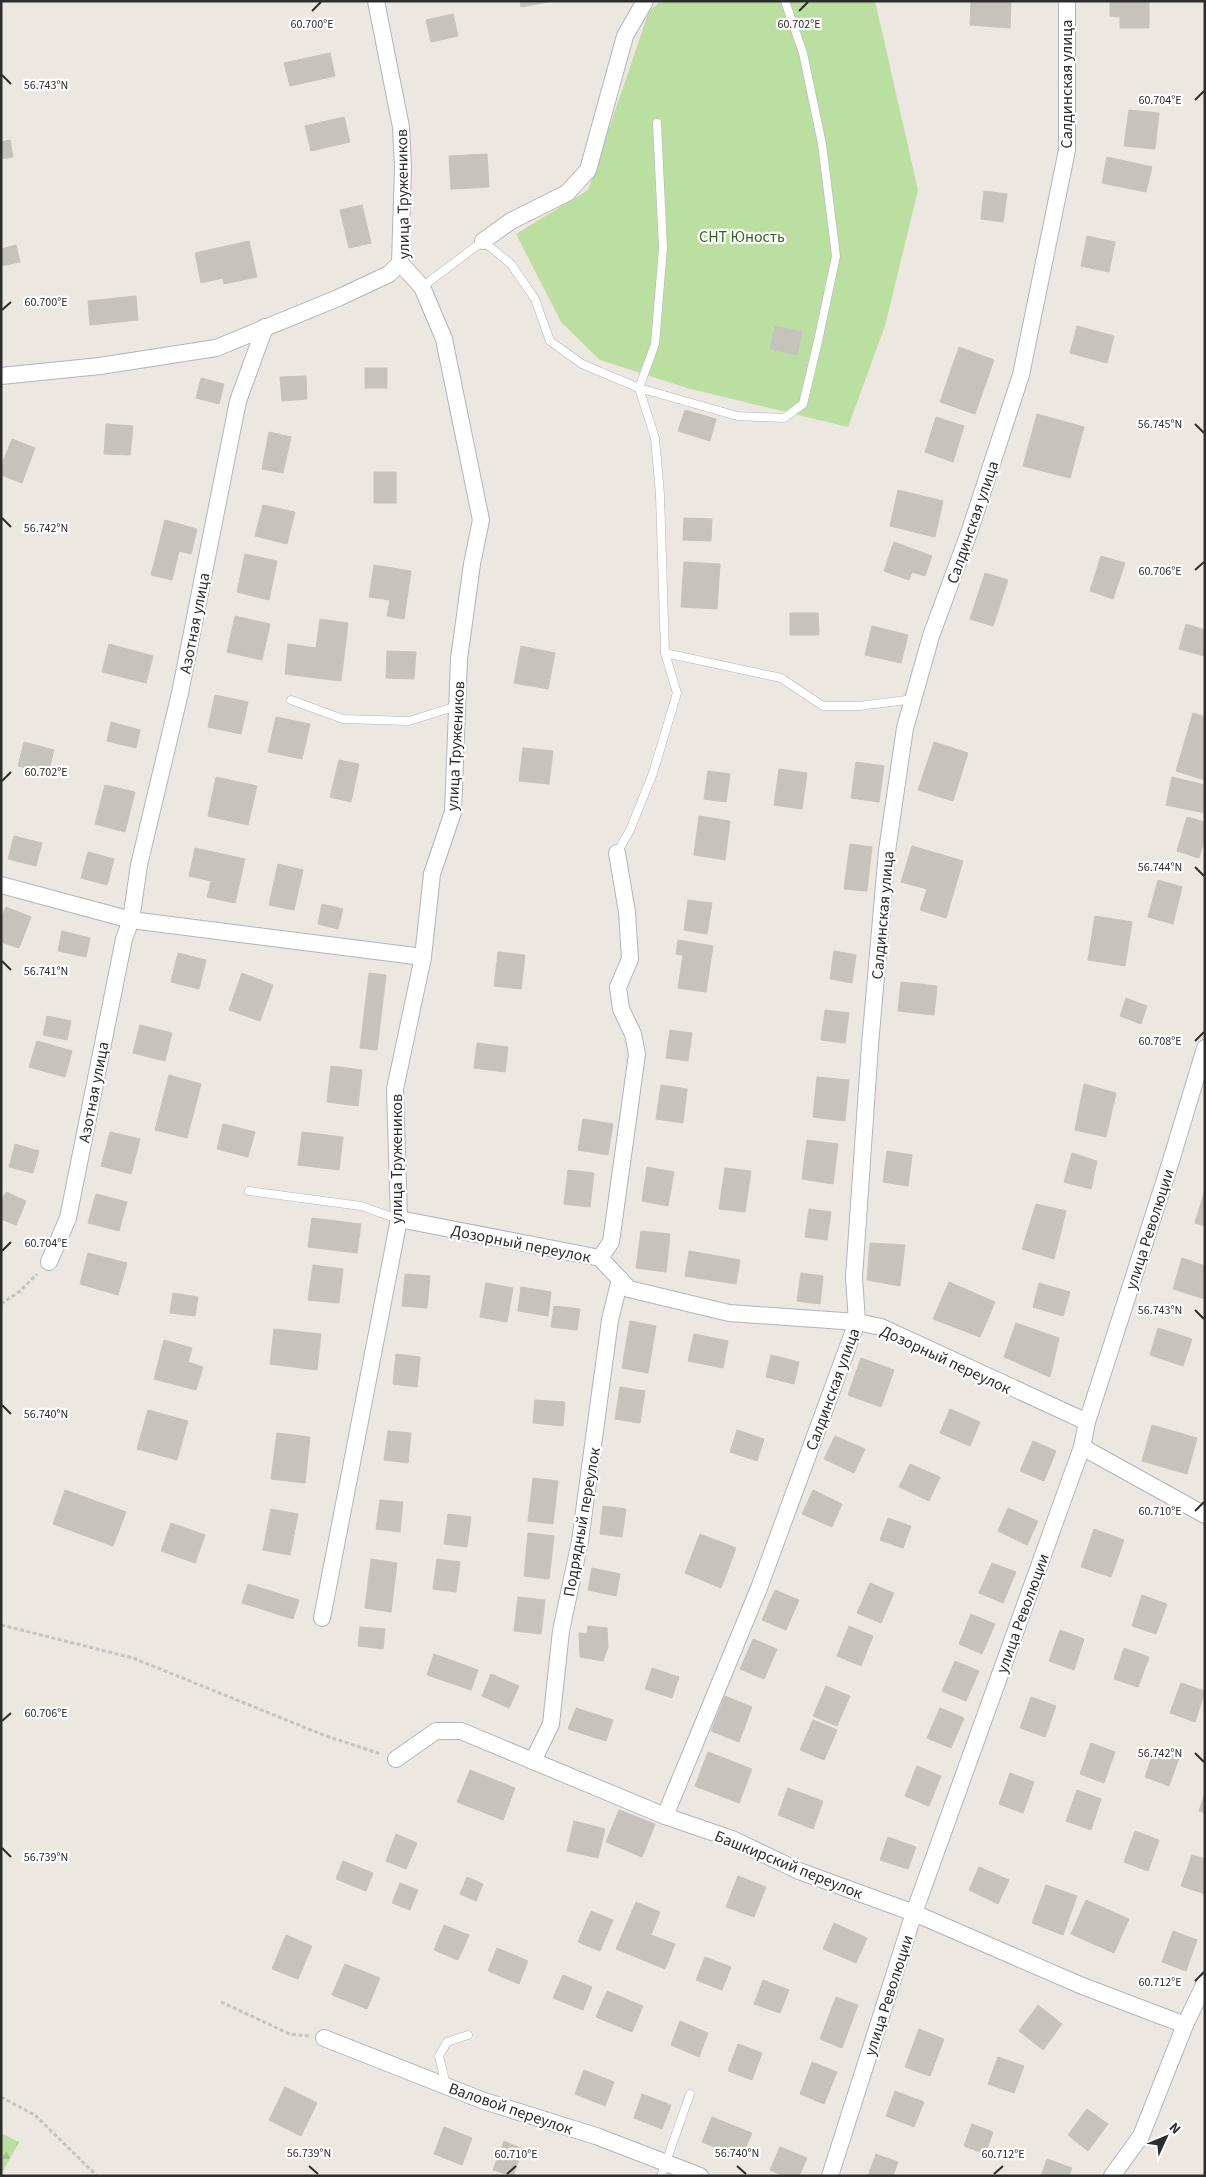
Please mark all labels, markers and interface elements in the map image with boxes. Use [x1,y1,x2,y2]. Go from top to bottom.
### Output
text: 60.700°E [290,16,334,33]
text: 60.702°E [777,16,821,33]
street label: Салдинская улица [1056,20,1078,148]
text: 56.743°N [24,77,68,94]
text: 60.704°E [1138,92,1182,109]
street label: улица Тружеников [391,129,415,259]
park label: СНТ Юность [699,226,785,248]
text: 60.700°E [24,294,68,311]
text: 56.745°N [1138,416,1182,433]
street label: Салдинская улица [942,458,1004,587]
text: 56.742°N [24,520,68,537]
text: 60.706°E [1138,563,1182,580]
street label: Азотная улица [174,571,216,676]
street label: улица Тружеников [442,680,470,812]
text: 60.702°E [24,764,68,781]
street label: Салдинская улица [866,850,900,980]
text: 56.744°N [1138,859,1182,876]
text: 56.741°N [24,963,68,980]
text: 60.708°E [1138,1033,1182,1050]
street label: Азотная улица [73,1040,115,1145]
street label: улица Тружеников [386,1094,408,1224]
street label: улица Революции [1120,1166,1180,1293]
street label: Дозорный переулок [449,1220,593,1268]
text: 60.704°E [24,1235,68,1252]
text: 56.743°N [1138,1302,1182,1319]
street label: Дозорный переулок [877,1320,1015,1400]
street label: Салдинская улица [801,1325,865,1454]
text: 56.740°N [24,1406,68,1423]
street label: Подрядный переулок [558,1446,606,1599]
text: 60.710°E [1138,1503,1182,1520]
street label: улица Революции [991,1550,1055,1676]
text: 60.706°E [24,1705,68,1722]
text: 56.742°N [1138,1745,1182,1762]
street label: Башкирский переулок [711,1825,866,1905]
text: 56.739°N [24,1849,68,1866]
street label: улица Революции [859,1932,919,2059]
text: 60.712°E [1138,1974,1182,1991]
street label: Валовой переулок [446,2077,576,2141]
north arrow [1141,2112,1191,2162]
text: N [1164,2118,1185,2139]
text: 56.739°N [287,2145,331,2162]
text: 56.740°N [715,2145,759,2162]
text: 60.710°E [494,2146,538,2163]
text: 60.712°E [981,2146,1025,2163]

